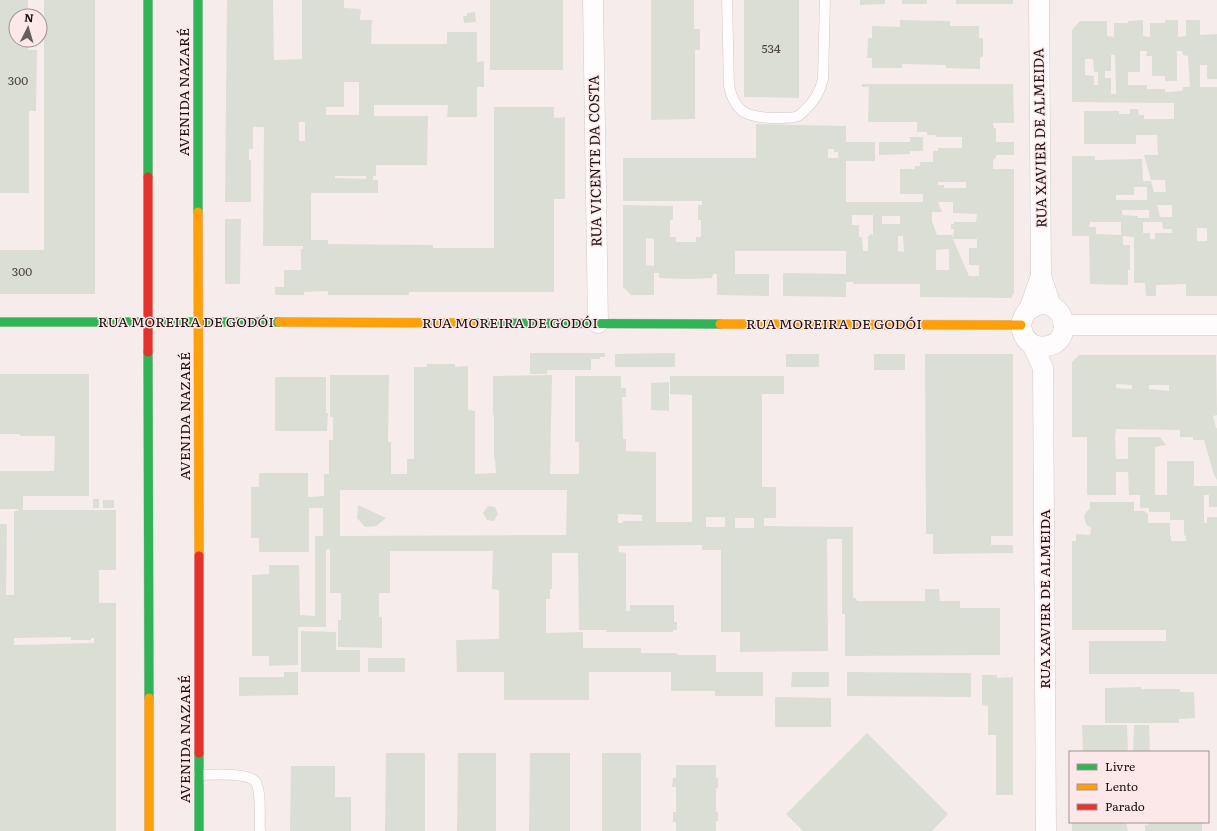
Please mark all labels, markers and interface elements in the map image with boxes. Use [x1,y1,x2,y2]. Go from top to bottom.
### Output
north arrow [8,8,48,48]
text: N [24,9,34,25]
street label: AVENIDA NAZARÉ [173,28,193,156]
house number: 534 [761,39,781,57]
street label: RUA XAVIER DE ALMEIDA [1027,47,1051,228]
house number: 300 [8,71,28,89]
street label: RUA VICENTE DA COSTA [582,74,605,247]
house number: 300 [12,262,32,280]
street label: RUA MOREIRA DE GODÓI [98,311,274,331]
street label: RUA MOREIRA DE GODÓI [422,312,598,332]
street label: RUA MOREIRA DE GODÓI [746,313,922,333]
street label: AVENIDA NAZARÉ [174,352,194,480]
street label: RUA XAVIER DE ALMEIDA [1034,508,1054,689]
street label: AVENIDA NAZARÉ [174,675,194,803]
legend [1069,751,1209,823]
text: Livre [1105,757,1135,775]
text: Lento [1105,777,1138,795]
text: Parado [1105,797,1145,815]

